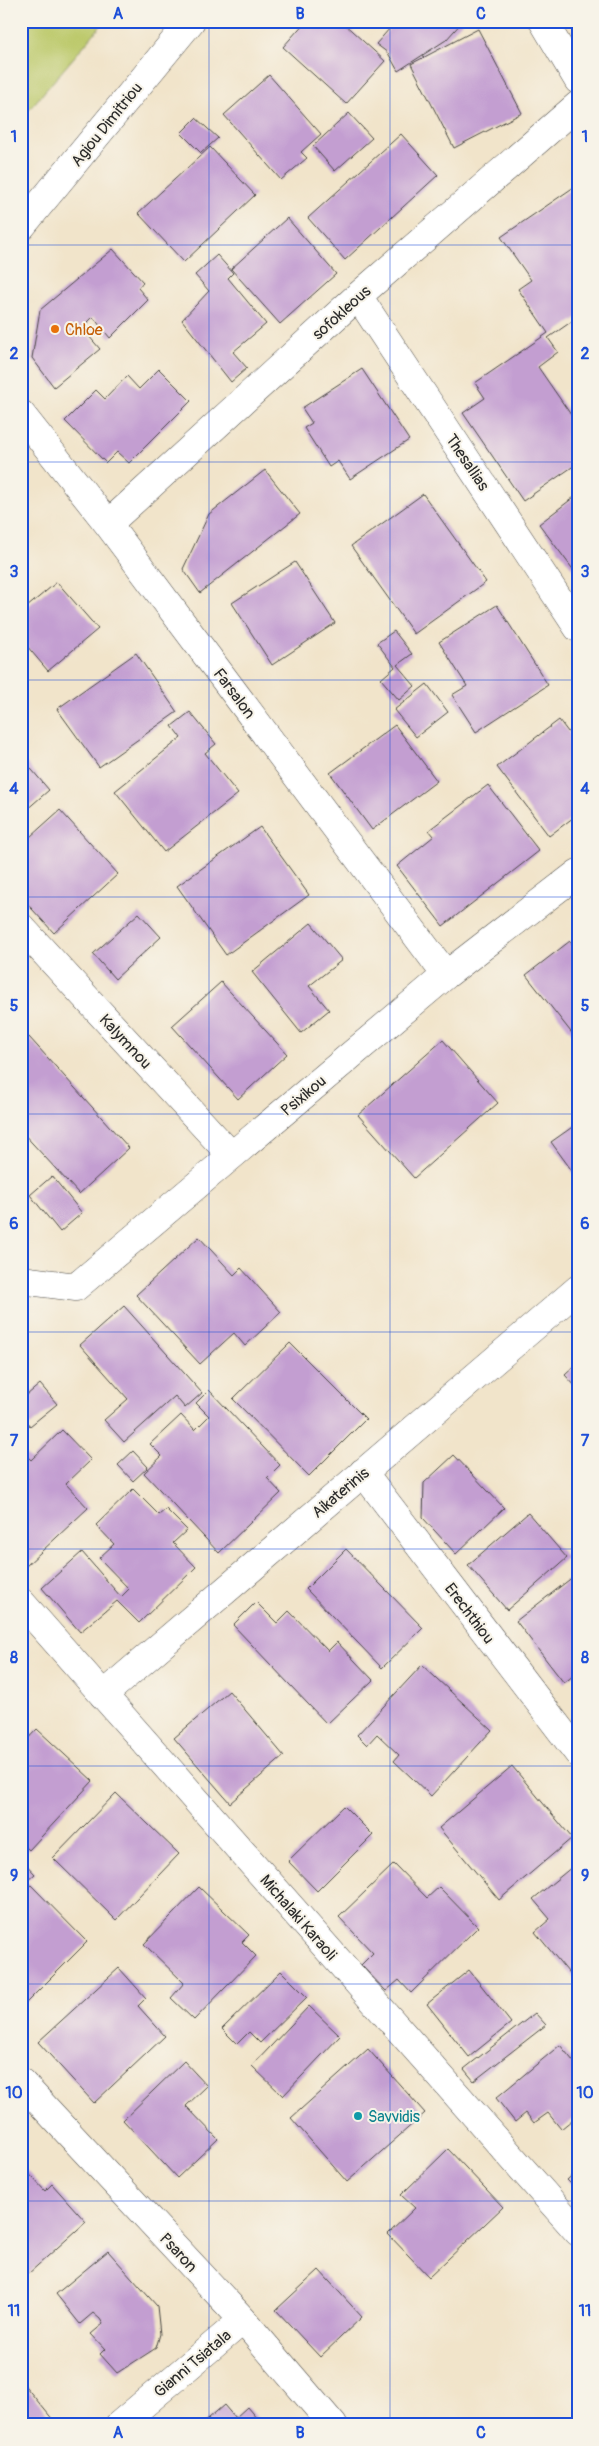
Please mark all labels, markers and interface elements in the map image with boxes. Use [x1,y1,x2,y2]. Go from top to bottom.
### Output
text: A [113,4,124,24]
text: B [295,4,305,24]
text: C [476,4,486,24]
street label: Agiou Dimitriou [67,78,147,171]
text: 1 [11,127,17,147]
text: 1 [582,127,588,147]
street label: sofokleous [308,281,375,344]
place label: Chloe [65,320,103,340]
marker: Chloe [49,323,61,335]
text: 2 [10,344,19,364]
text: 2 [581,344,590,364]
street label: Thesallias [441,430,493,495]
text: 3 [10,562,19,582]
text: 3 [581,562,590,582]
street label: Farsalon [209,665,260,723]
text: 4 [9,779,19,799]
text: 4 [580,779,590,799]
text: 5 [10,996,19,1016]
text: 5 [581,996,590,1016]
street label: Kalymnou [95,1010,156,1073]
street label: Psixikou [277,1071,330,1120]
text: 6 [9,1214,19,1234]
text: 6 [580,1214,590,1234]
text: 7 [10,1431,19,1451]
text: 7 [581,1431,590,1451]
street label: Aikaterinis [308,1463,373,1522]
street label: Erechthiou [440,1579,499,1648]
text: 8 [10,1648,18,1668]
text: 8 [581,1648,589,1668]
text: 9 [10,1866,18,1886]
text: 9 [581,1866,589,1886]
street label: Michalaki Karaoli [256,1871,341,1965]
text: 10 [5,2083,23,2103]
text: 10 [576,2083,594,2103]
place label: Savvidis [368,2107,420,2127]
marker: Savvidis [352,2110,364,2122]
street label: Psaron [155,2229,201,2276]
text: 11 [8,2301,20,2321]
text: 11 [579,2301,591,2321]
street label: Gianni Tsiatala [150,2326,235,2402]
text: A [113,2423,124,2443]
text: B [295,2423,305,2443]
text: C [476,2423,486,2443]

